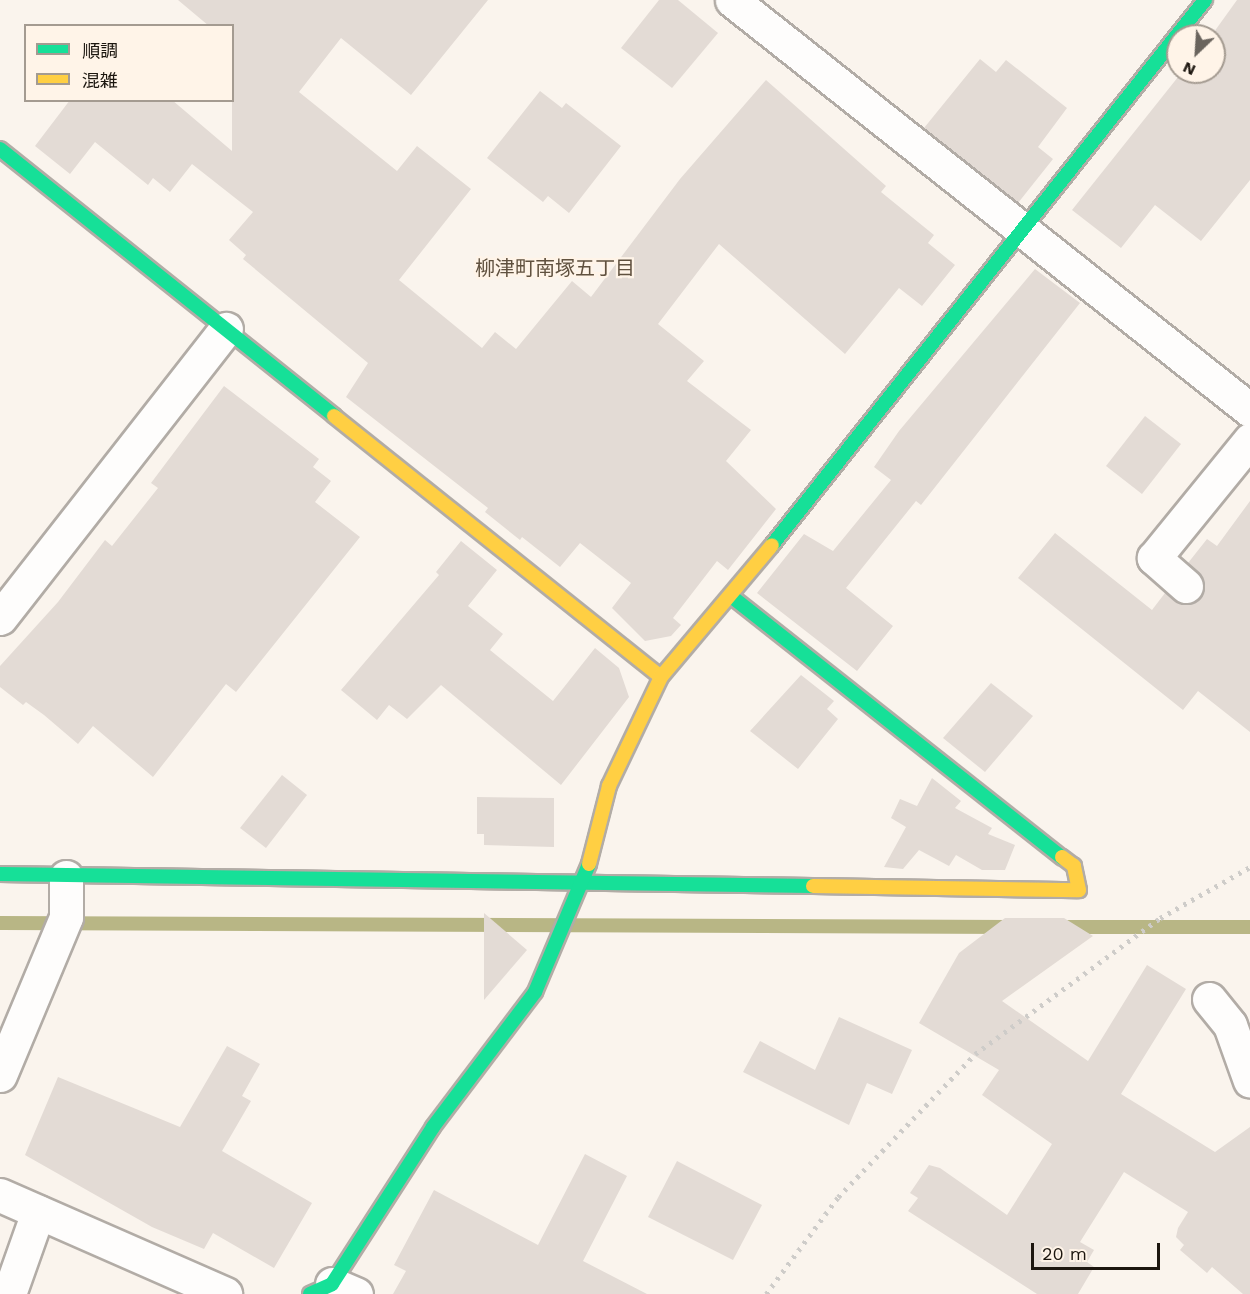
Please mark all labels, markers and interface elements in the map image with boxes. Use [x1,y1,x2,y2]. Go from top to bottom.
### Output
legend [24,24,234,102]
north arrow [1166,24,1226,84]
text: 順調 [82,40,118,61]
text: N [1180,58,1198,80]
text: 混雑 [82,70,118,91]
district label: 柳津町南塚五丁目 [475,256,635,280]
scale bar [1034,1231,1163,1269]
text: 20 m [1042,1243,1087,1264]

